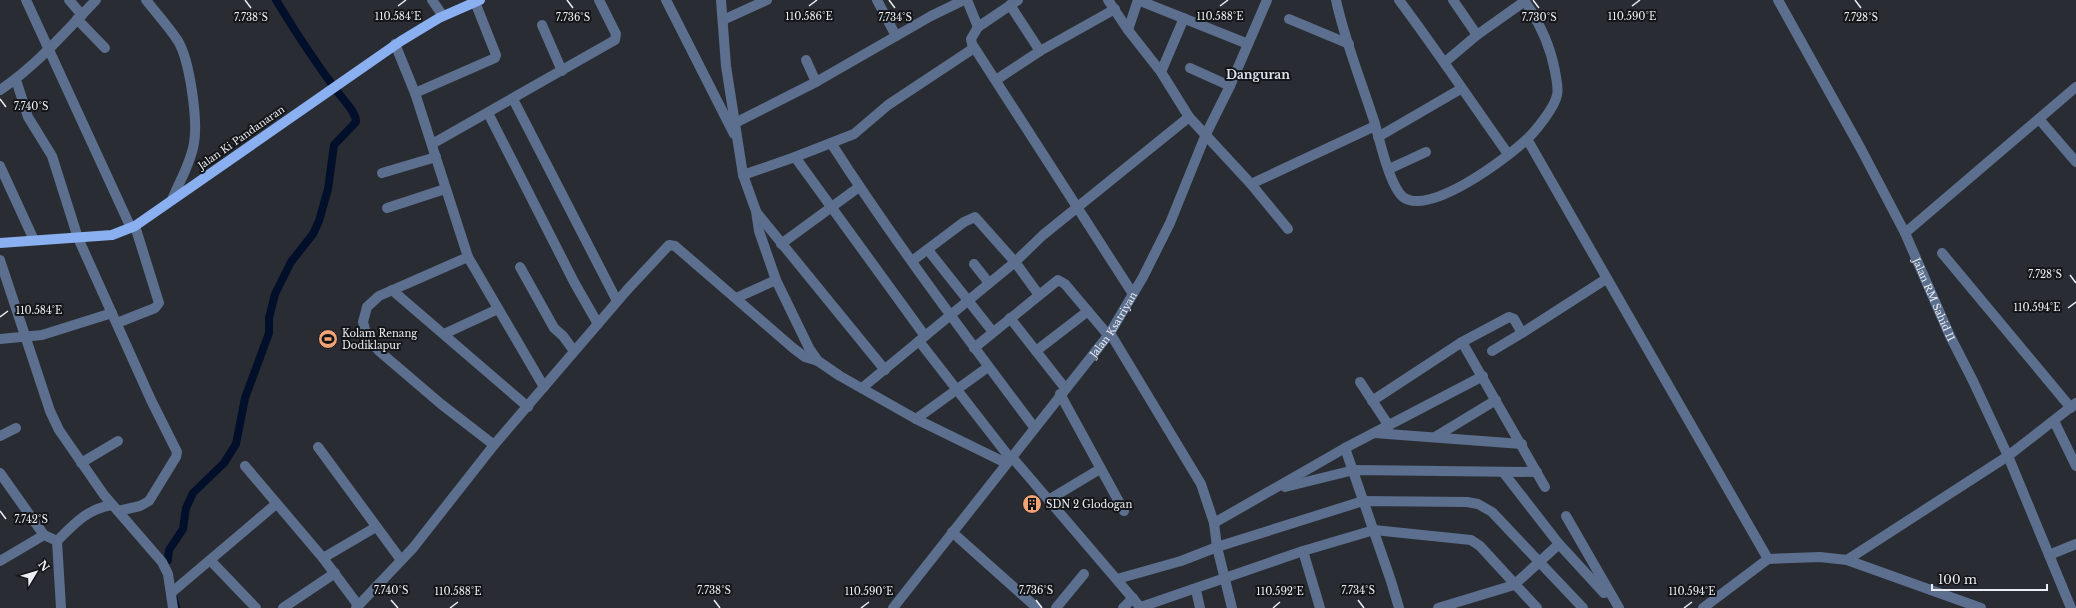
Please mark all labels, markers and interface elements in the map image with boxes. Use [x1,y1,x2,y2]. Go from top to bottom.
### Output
text: 110.584°E [375,10,421,23]
text: 110.586°E [785,10,833,23]
text: 110.588°E [1196,10,1244,23]
text: 110.590°E [1608,10,1656,23]
text: 7.738°S [234,11,268,24]
text: 7.736°S [556,11,590,24]
text: 7.734°S [878,11,912,24]
text: 7.730°S [1521,11,1557,24]
text: 7.728°S [1844,11,1878,24]
district label: Danguran [1226,67,1290,82]
text: 7.740°S [14,100,48,113]
street label: Jalan Ki Pandanaran [194,103,287,173]
street label: Jalan RM Sahid II [1909,254,1958,344]
text: 7.728°S [2028,268,2062,281]
street label: Jalan Ksatriyan [1086,290,1140,362]
text: 110.594°E [2013,301,2061,314]
text: 110.584°E [16,304,62,317]
place label: Kolam Renang Dodiklapur [342,327,418,352]
sports icon: Kolam Renang Dodiklapur [317,328,339,350]
building icon: SDN 2 Glodogan [1021,493,1043,515]
place label: SDN 2 Glodogan [1046,498,1132,511]
text: 7.742°S [14,513,48,526]
north arrow [16,552,56,592]
text: N [35,557,53,575]
scale bar [1932,566,2047,592]
text: 100 m [1938,572,1977,587]
text: 7.740°S [374,584,408,597]
text: 7.738°S [697,584,731,597]
text: 7.736°S [1019,584,1053,597]
text: 7.734°S [1341,584,1375,597]
text: 110.588°E [434,585,482,598]
text: 110.590°E [845,585,893,598]
text: 110.592°E [1256,585,1304,598]
text: 110.594°E [1668,585,1716,598]

